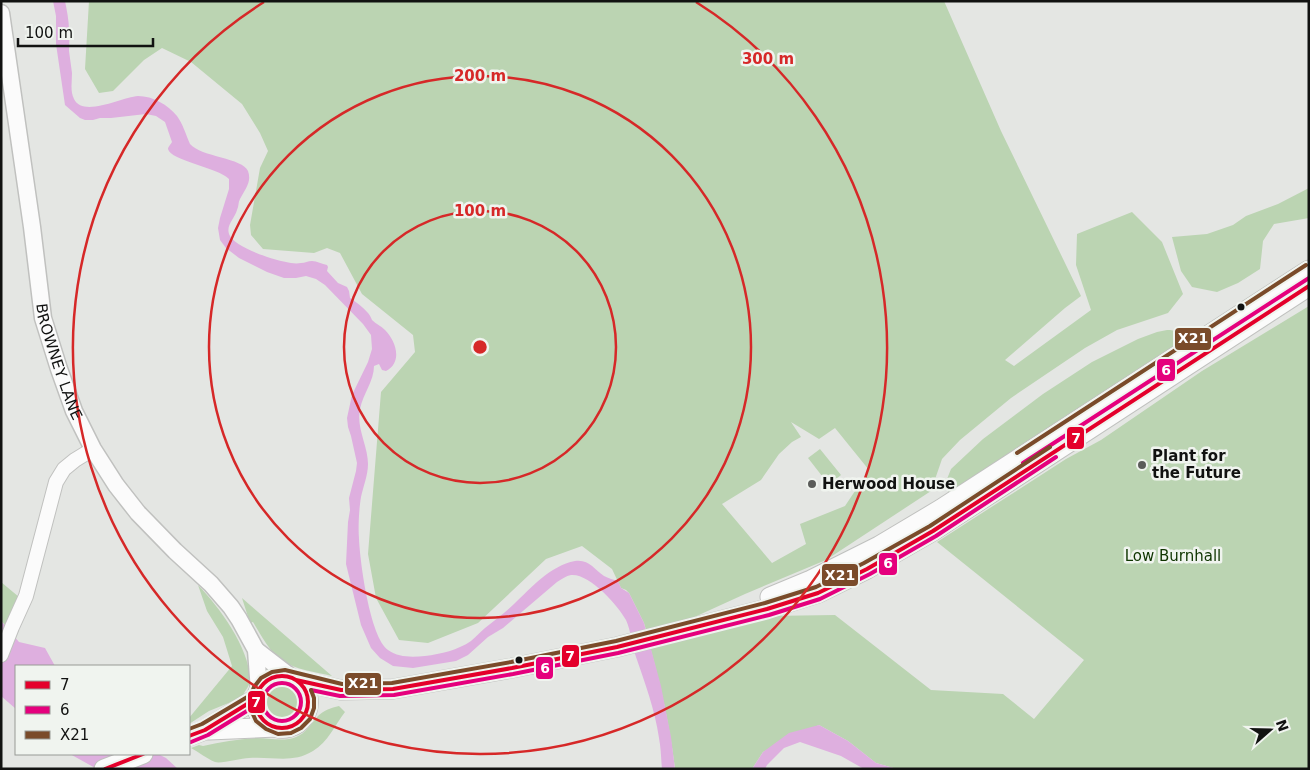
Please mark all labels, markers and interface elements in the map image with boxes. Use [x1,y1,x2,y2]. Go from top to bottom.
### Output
scale bar [18,15,152,47]
text: 100 m [25,24,73,42]
text: 300 m [742,50,794,68]
text: 200 m [454,67,506,85]
text: 100 m [454,202,506,220]
street label: BROWNEY LANE [32,302,86,423]
unlabelled marker [1236,302,1246,312]
line badge: X21 [1174,327,1212,351]
text: X21 [1178,330,1208,346]
centre of rings [471,338,489,356]
line badge: 6 [1156,358,1176,382]
text: 6 [1161,362,1171,378]
line badge: 7 [1066,426,1085,450]
text: 7 [1071,430,1081,446]
place label: Plant for the Future [1152,447,1241,482]
marker: Plant for the Future [1136,459,1148,471]
place label: Herwood House [822,475,955,493]
marker: Herwood House [806,478,818,490]
park label: Low Burnhall [1125,547,1221,565]
line badge: 6 [878,552,898,576]
text: 6 [883,555,893,571]
line badge: X21 [821,563,859,587]
text: X21 [825,567,855,583]
line badge: 7 [561,644,580,668]
text: 7 [565,648,575,664]
unlabelled marker [514,655,524,665]
line badge: 6 [535,656,554,680]
text: 6 [540,660,550,676]
legend [15,665,190,755]
line badge: X21 [344,672,382,696]
text: X21 [348,675,378,691]
text: 7 [60,676,70,694]
line badge: 7 [247,690,266,714]
text: 7 [251,694,261,710]
text: 6 [60,701,70,719]
north arrow [1245,705,1295,755]
text: N [1273,717,1292,734]
text: X21 [60,726,89,744]

